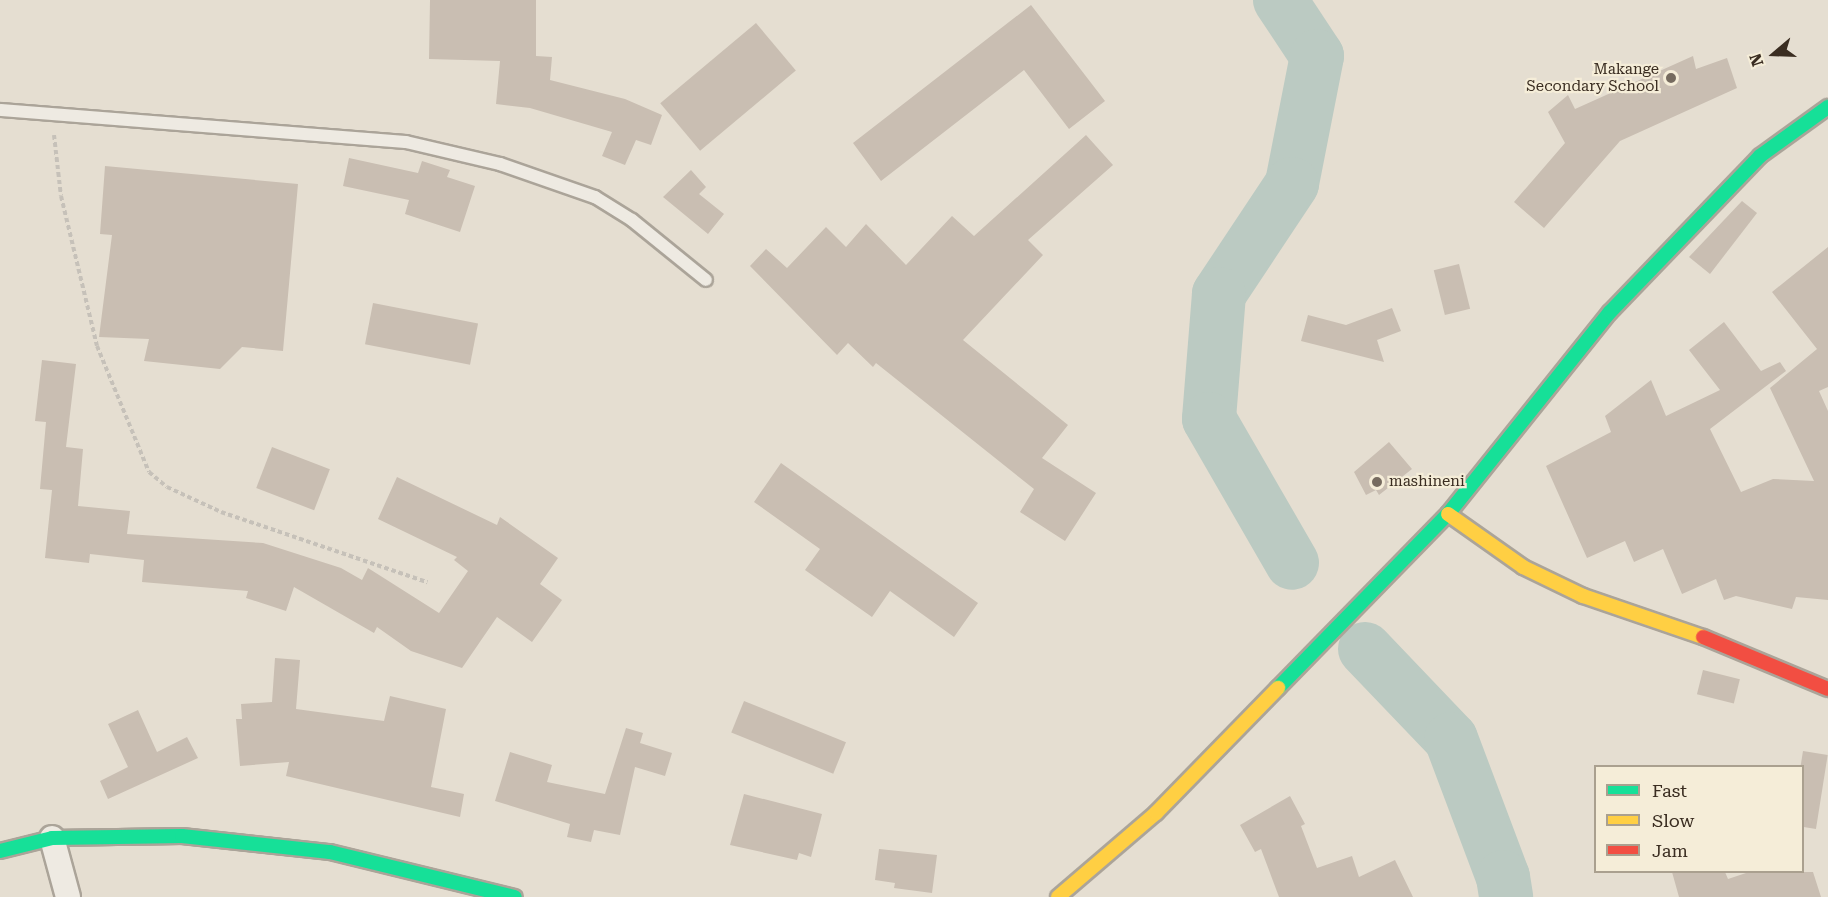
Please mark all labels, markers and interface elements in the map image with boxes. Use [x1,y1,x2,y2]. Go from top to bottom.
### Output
north arrow [1744,24,1804,84]
text: N [1746,51,1767,69]
place label: Makange Secondary School [1526,60,1659,95]
marker: Makange Secondary School [1664,71,1678,85]
place label: mashineni [1389,473,1465,491]
marker: mashineni [1370,475,1384,489]
legend [1594,765,1804,873]
text: Fast [1652,780,1687,801]
text: Slow [1652,810,1694,831]
text: Jam [1652,840,1688,861]

